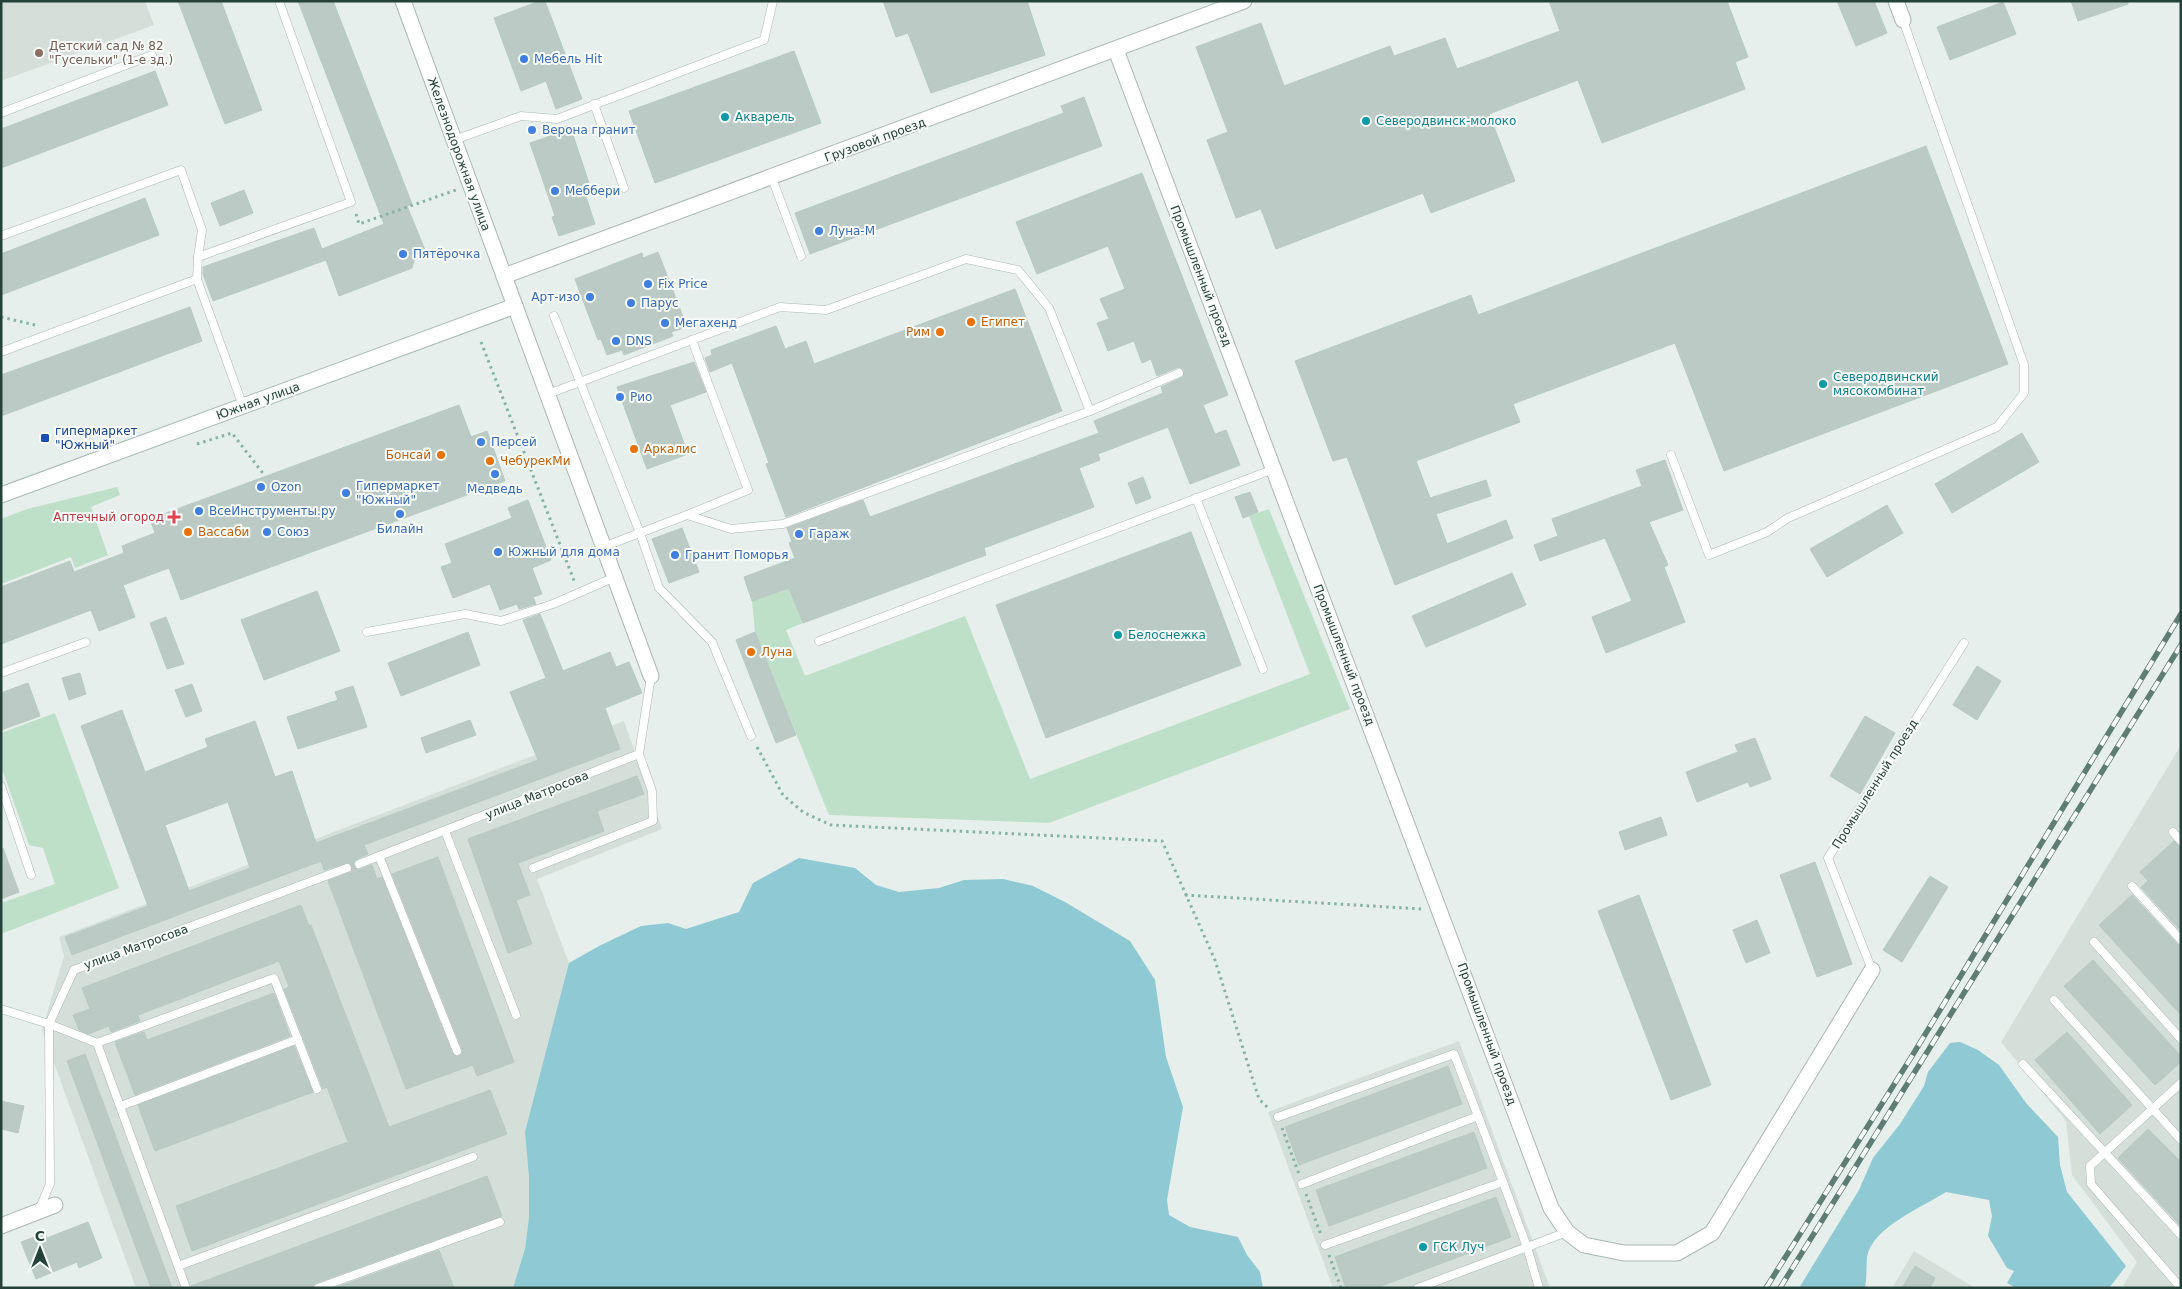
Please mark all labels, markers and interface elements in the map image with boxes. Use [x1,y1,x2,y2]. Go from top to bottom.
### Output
place label: Детский сад № 82 "Гусельки" (1-е зд.) [49,39,173,67]
marker: Детский сад № 82 "Гусельки" (1-е зд.) [33,47,45,59]
place label: Мебель Hit [534,52,602,66]
marker: Мебель Hit [518,53,530,65]
street label: Железнодорожная улица [425,75,493,233]
place label: Акварель [735,110,795,124]
marker: Акварель [719,111,731,123]
place label: Северодвинск-молоко [1376,114,1516,128]
street label: Грузовой проезд [822,115,928,165]
marker: Северодвинск-молоко [1360,115,1372,127]
place label: Верона гранит [542,123,636,137]
marker: Верона гранит [526,124,538,136]
place label: Меббери [565,184,620,198]
marker: Меббери [549,185,561,197]
street label: Промышленный проезд [1168,203,1234,349]
place label: Луна-М [829,224,875,238]
marker: Луна-М [813,225,825,237]
place label: Пятёрочка [413,247,480,261]
marker: Пятёрочка [397,248,409,260]
place label: Fix Price [658,277,708,291]
marker: Fix Price [642,278,654,290]
place label: Арт-изо [531,290,580,304]
marker: Арт-изо [584,291,596,303]
place label: Парус [641,296,679,310]
marker: Парус [625,297,637,309]
place label: Египет [981,315,1025,329]
place label: Мегахенд [675,316,737,330]
marker: Египет [965,316,977,328]
marker: Мегахенд [659,317,671,329]
place label: Рим [906,325,930,339]
marker: Рим [934,326,946,338]
place label: DNS [626,334,652,348]
marker: DNS [610,335,622,347]
place label: Северодвинский мясокомбинат [1833,370,1939,398]
marker: Северодвинский мясокомбинат [1817,378,1829,390]
street label: Южная улица [214,379,302,423]
place label: Рио [630,390,652,404]
marker: Рио [614,391,626,403]
place label: гипермаркет "Южный" [55,424,138,452]
marker: гипермаркет "Южный" [39,432,51,444]
place label: Персей [491,435,537,449]
marker: Персей [475,436,487,448]
place label: Аркалис [644,442,697,456]
marker: Аркалис [628,443,640,455]
place label: Бонсай [386,448,431,462]
marker: Бонсай [435,449,447,461]
place label: ЧебурекМи [500,454,571,468]
marker: ЧебурекМи [484,455,496,467]
marker: Медведь [489,468,501,480]
place label: Гипермаркет "Южный" [356,479,440,507]
place label: Ozon [271,480,302,494]
marker: Ozon [255,481,267,493]
place label: Медведь [467,482,523,496]
marker: Гипермаркет "Южный" [340,487,352,499]
place label: ВсеИнструменты.ру [209,504,336,518]
marker: ВсеИнструменты.ру [193,505,205,517]
marker: Билайн [394,508,406,520]
place label: Аптечный огород [53,510,164,524]
marker: Аптечный огород [168,511,180,523]
place label: Билайн [377,522,423,536]
place label: Вассаби [198,525,249,539]
place label: Союз [277,525,309,539]
marker: Вассаби [182,526,194,538]
marker: Союз [261,526,273,538]
place label: Гараж [809,527,850,541]
marker: Гараж [793,528,805,540]
place label: Южный для дома [508,545,620,559]
marker: Южный для дома [492,546,504,558]
place label: Гранит Поморья [685,548,788,562]
marker: Гранит Поморья [669,549,681,561]
street label: Промышленный проезд [1311,582,1377,728]
place label: Белоснежка [1128,628,1206,642]
marker: Белоснежка [1112,629,1124,641]
place label: Луна [761,645,792,659]
marker: Луна [745,646,757,658]
street label: Промышленный проезд [1829,717,1921,851]
street label: улица Матросова [483,768,591,822]
street label: улица Матросова [82,922,190,972]
street label: Промышленный проезд [1455,961,1519,1107]
north arrow [15,1224,65,1274]
text: С [35,1228,45,1244]
place label: ГСК Луч [1433,1240,1484,1254]
marker: ГСК Луч [1417,1241,1429,1253]

